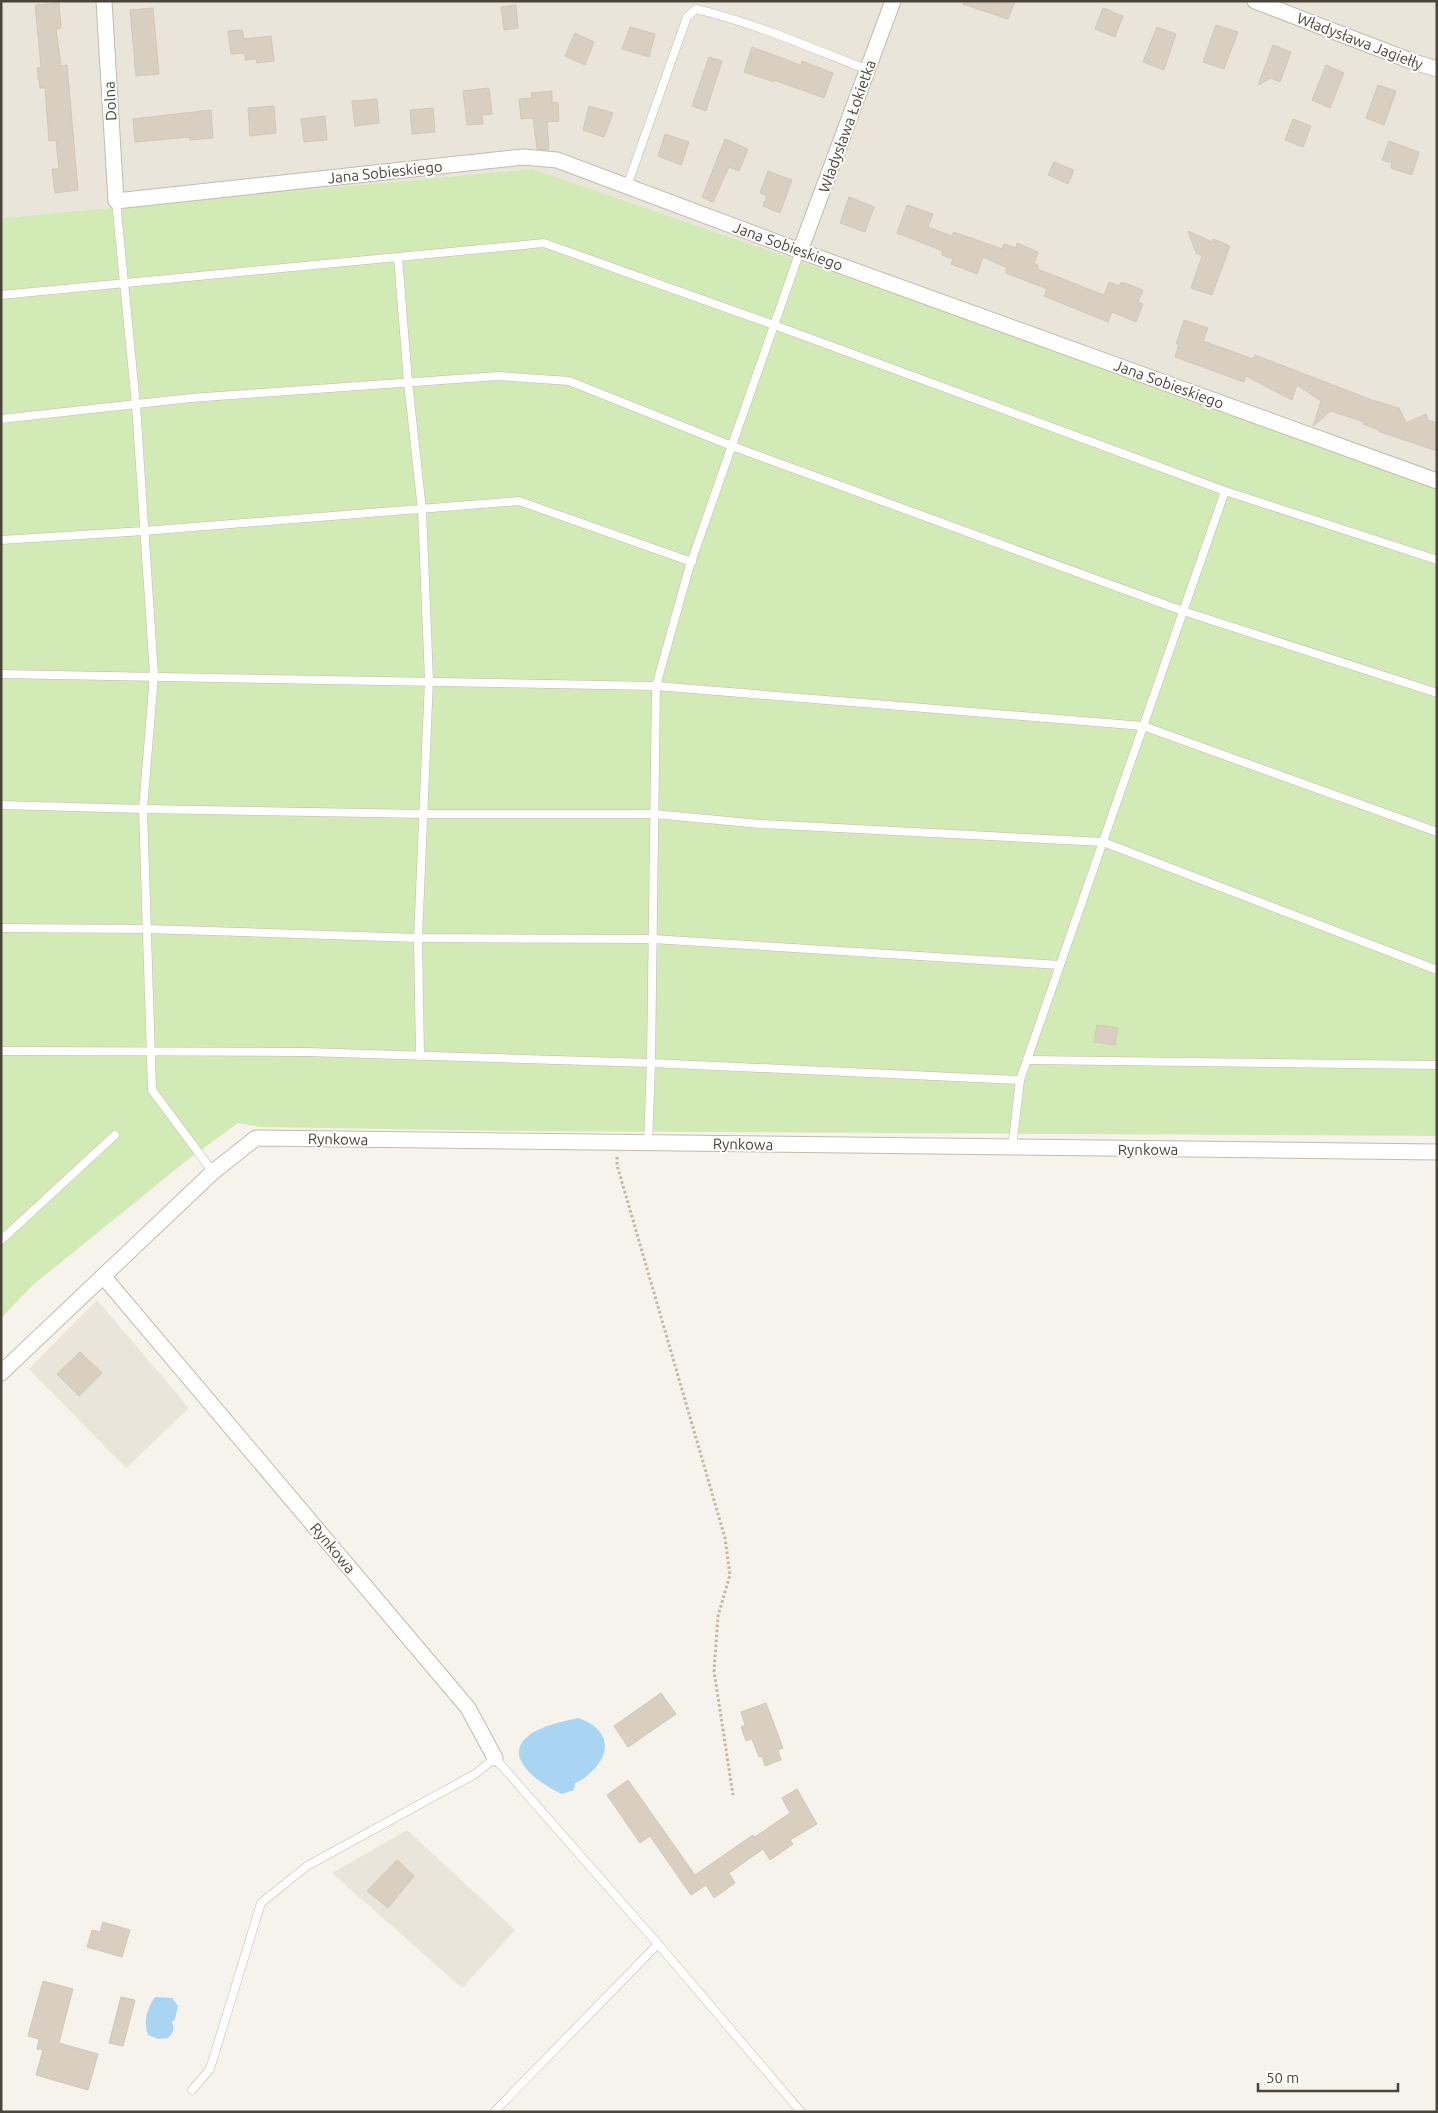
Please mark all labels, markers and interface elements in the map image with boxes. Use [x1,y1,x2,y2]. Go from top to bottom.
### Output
street label: Władysława Jagiełły [1295,9,1425,73]
street label: Władysława Łokietka [815,57,879,195]
street label: Dolna [100,81,120,121]
street label: Jana Sobieskiego [327,158,443,186]
street label: Jana Sobieskiego [731,218,845,274]
street label: Jana Sobieskiego [1112,356,1226,412]
street label: Rynkowa [308,1130,368,1148]
street label: Rynkowa [713,1135,773,1153]
street label: Rynkowa [1118,1141,1178,1158]
street label: Rynkowa [307,1519,359,1577]
scale bar [1258,2060,1398,2092]
text: 50 m [1266,2069,1299,2086]

